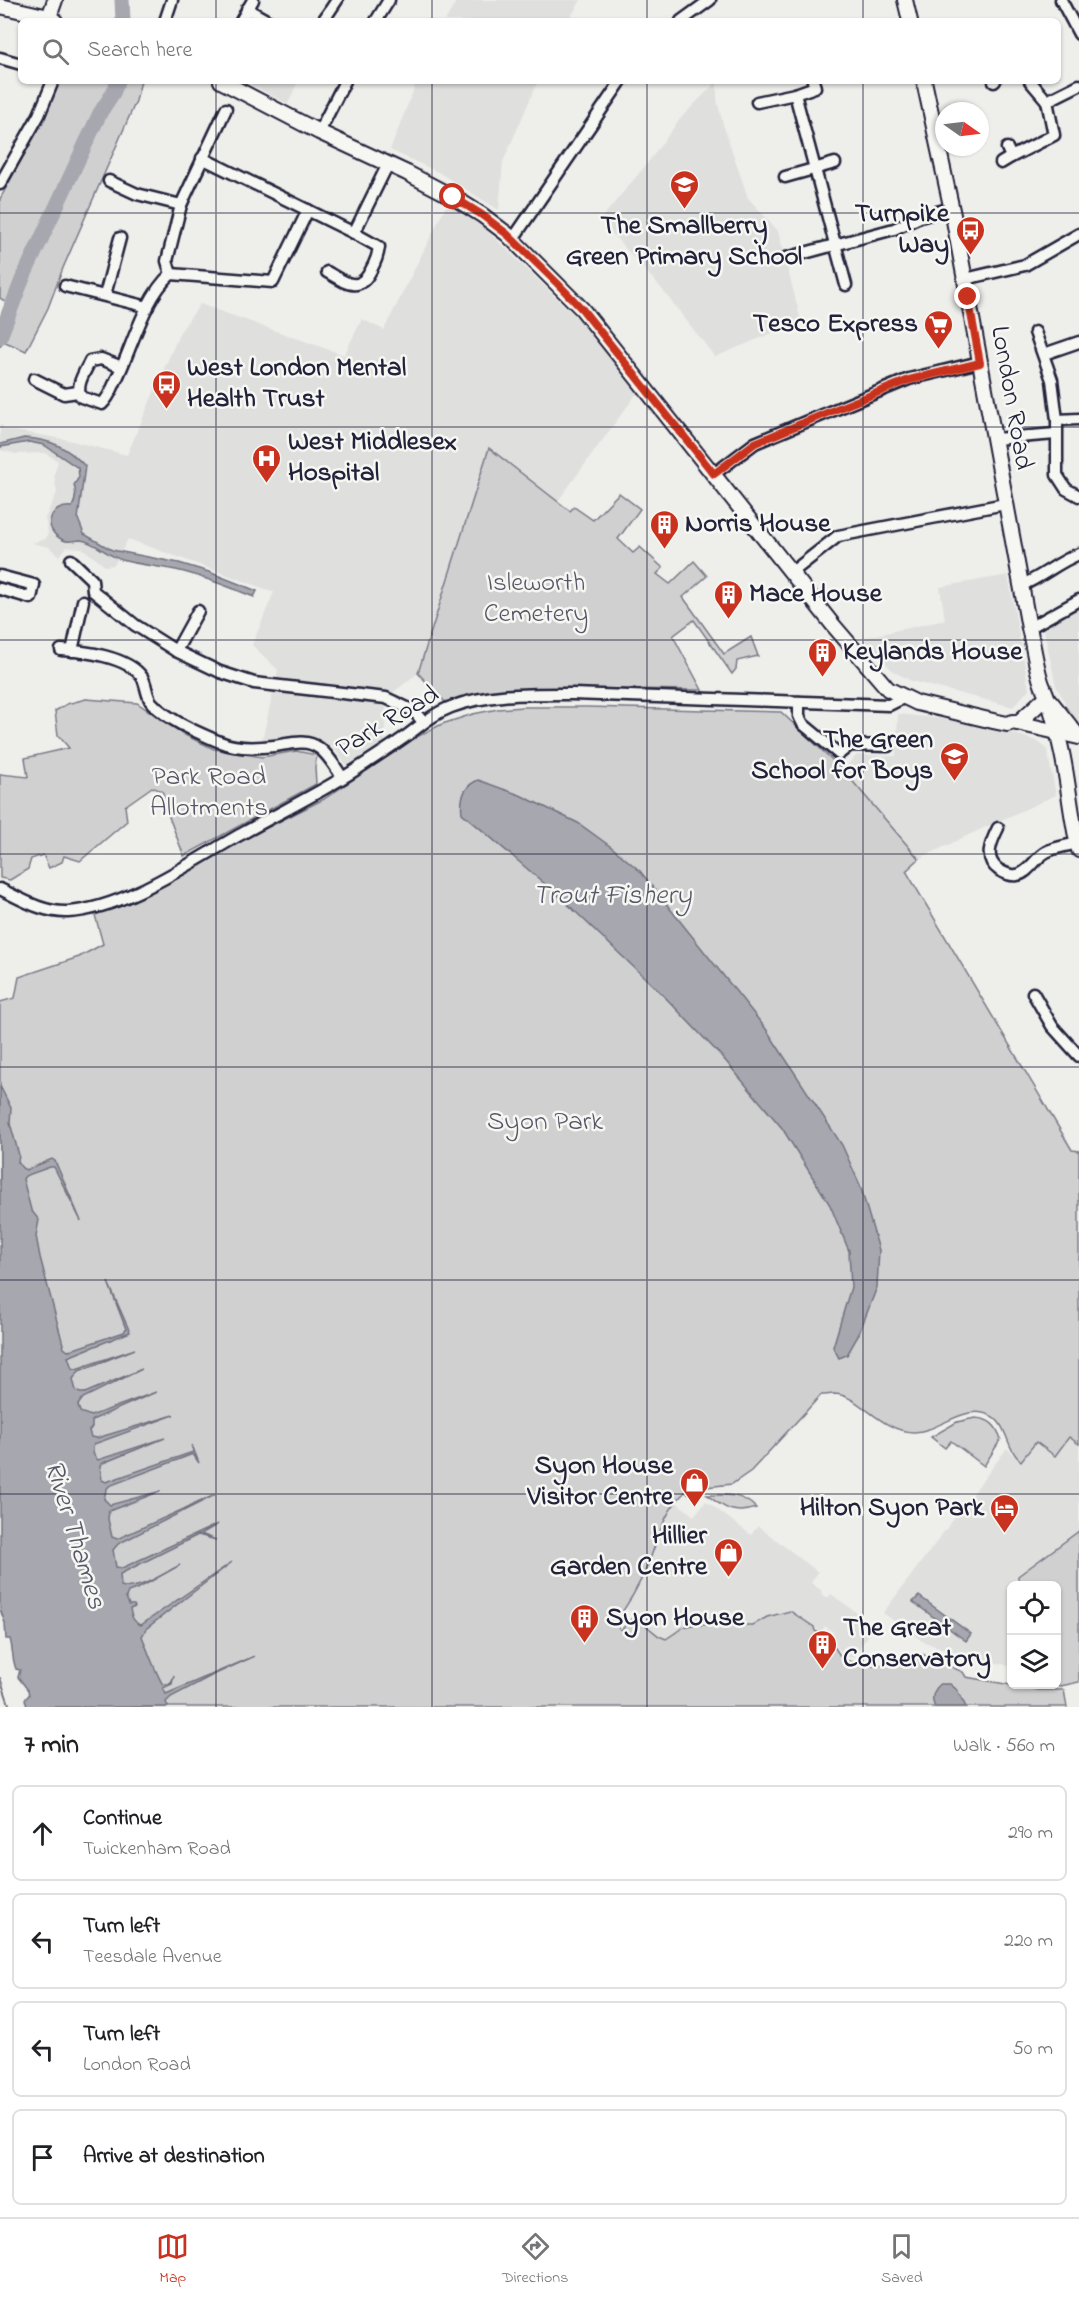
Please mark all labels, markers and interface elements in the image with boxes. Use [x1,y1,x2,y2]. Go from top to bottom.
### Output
search box [18,18,1061,84]
icon: search [39,35,72,68]
text: Search here [87,35,192,67]
north arrow [935,102,989,156]
school or university icon: The Smallberry Green Primary School [668,168,700,210]
route start [439,183,465,209]
place label: Turnpike Way [855,195,950,265]
place label: The Smallberry Green Primary School [566,207,802,277]
bus stop icon: Turnpike Way [954,214,986,256]
route end [954,283,980,309]
place label: Tesco Express [753,305,918,344]
supermarket icon: Tesco Express [923,308,955,350]
street label: London Road [979,323,1043,473]
place label: West London Mental Health Trust [187,349,406,419]
bus stop icon: West London Mental Health Trust [150,368,182,410]
place label: West Middlesex Hospital [288,423,457,493]
hospital icon: West Middlesex Hospital [251,442,283,484]
place label: Norris House [685,505,831,544]
building icon: Norris House [648,508,680,550]
park label: Isleworth Cemetery [484,564,588,634]
place label: Mace House [749,575,883,614]
building icon: Mace House [712,578,744,620]
place label: Keylands House [843,633,1023,672]
building icon: Keylands House [806,636,838,678]
street label: Park Road [329,676,447,768]
place label: The Green School for Boys [751,721,933,791]
school or university icon: The Green School for Boys [938,740,970,782]
park label: Park Road Allotments [150,758,268,828]
water label: Trout Fishery [532,876,692,917]
park label: Syon Park [487,1103,603,1142]
place label: Syon House Visitor Centre [526,1447,674,1517]
water label: River Thames [32,1456,116,1615]
shop icon: Syon House Visitor Centre [678,1466,710,1508]
place label: Hilton Syon Park [800,1489,985,1528]
hotel icon: Hilton Syon Park [989,1492,1021,1534]
place label: Hillier Garden Centre [550,1517,708,1587]
shop icon: Hillier Garden Centre [712,1536,744,1578]
map controls [1007,1581,1061,1689]
button: locate [1007,1581,1061,1635]
place label: Syon House [606,1599,745,1638]
building icon: Syon House [569,1602,601,1644]
place label: The Great Conservatory [843,1609,991,1679]
building icon: The Great Conservatory [806,1628,838,1670]
button: layers [1007,1635,1061,1689]
text: 7 min [24,1727,79,1765]
text: Walk · 560 m [953,1732,1055,1761]
text: Continue [83,1803,162,1835]
icon: ahead [26,1817,59,1850]
text: 290 m [1008,1819,1053,1848]
text: Twickenham Road [83,1835,231,1864]
text: Turn left [83,1911,160,1943]
icon: left [26,1925,59,1958]
text: 220 m [1004,1927,1053,1956]
text: Teesdale Avenue [83,1943,222,1972]
text: Turn left [83,2019,160,2051]
icon: left [26,2033,59,2066]
text: 50 m [1012,2035,1053,2064]
text: London Road [83,2051,191,2080]
icon: arrive [26,2141,59,2174]
text: Arrive at destination [83,2141,265,2173]
tab: Map [156,2230,189,2290]
tab: Directions [502,2230,568,2290]
tab: Saved [881,2230,923,2290]

